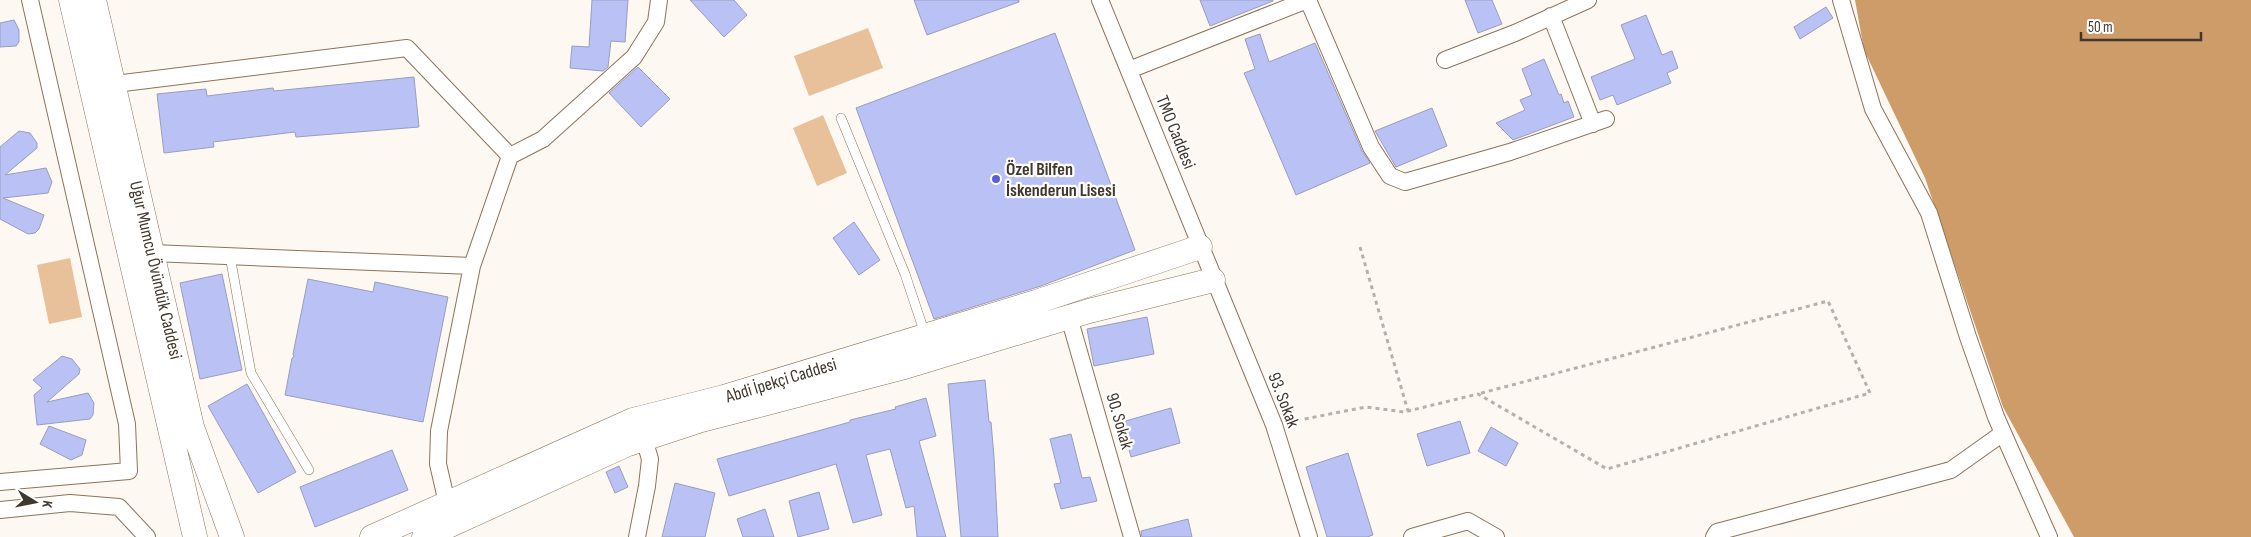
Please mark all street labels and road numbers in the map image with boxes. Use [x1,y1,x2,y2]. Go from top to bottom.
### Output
street label: TMO Caddesi [1151,92,1200,172]
street label: Uğur Mumcu Övündük Caddesi [125,179,186,361]
street label: Abdi İpekçi Caddesi [722,354,839,408]
street label: 93. Sokak [1263,370,1304,431]
street label: 90. Sokak [1101,391,1138,452]

